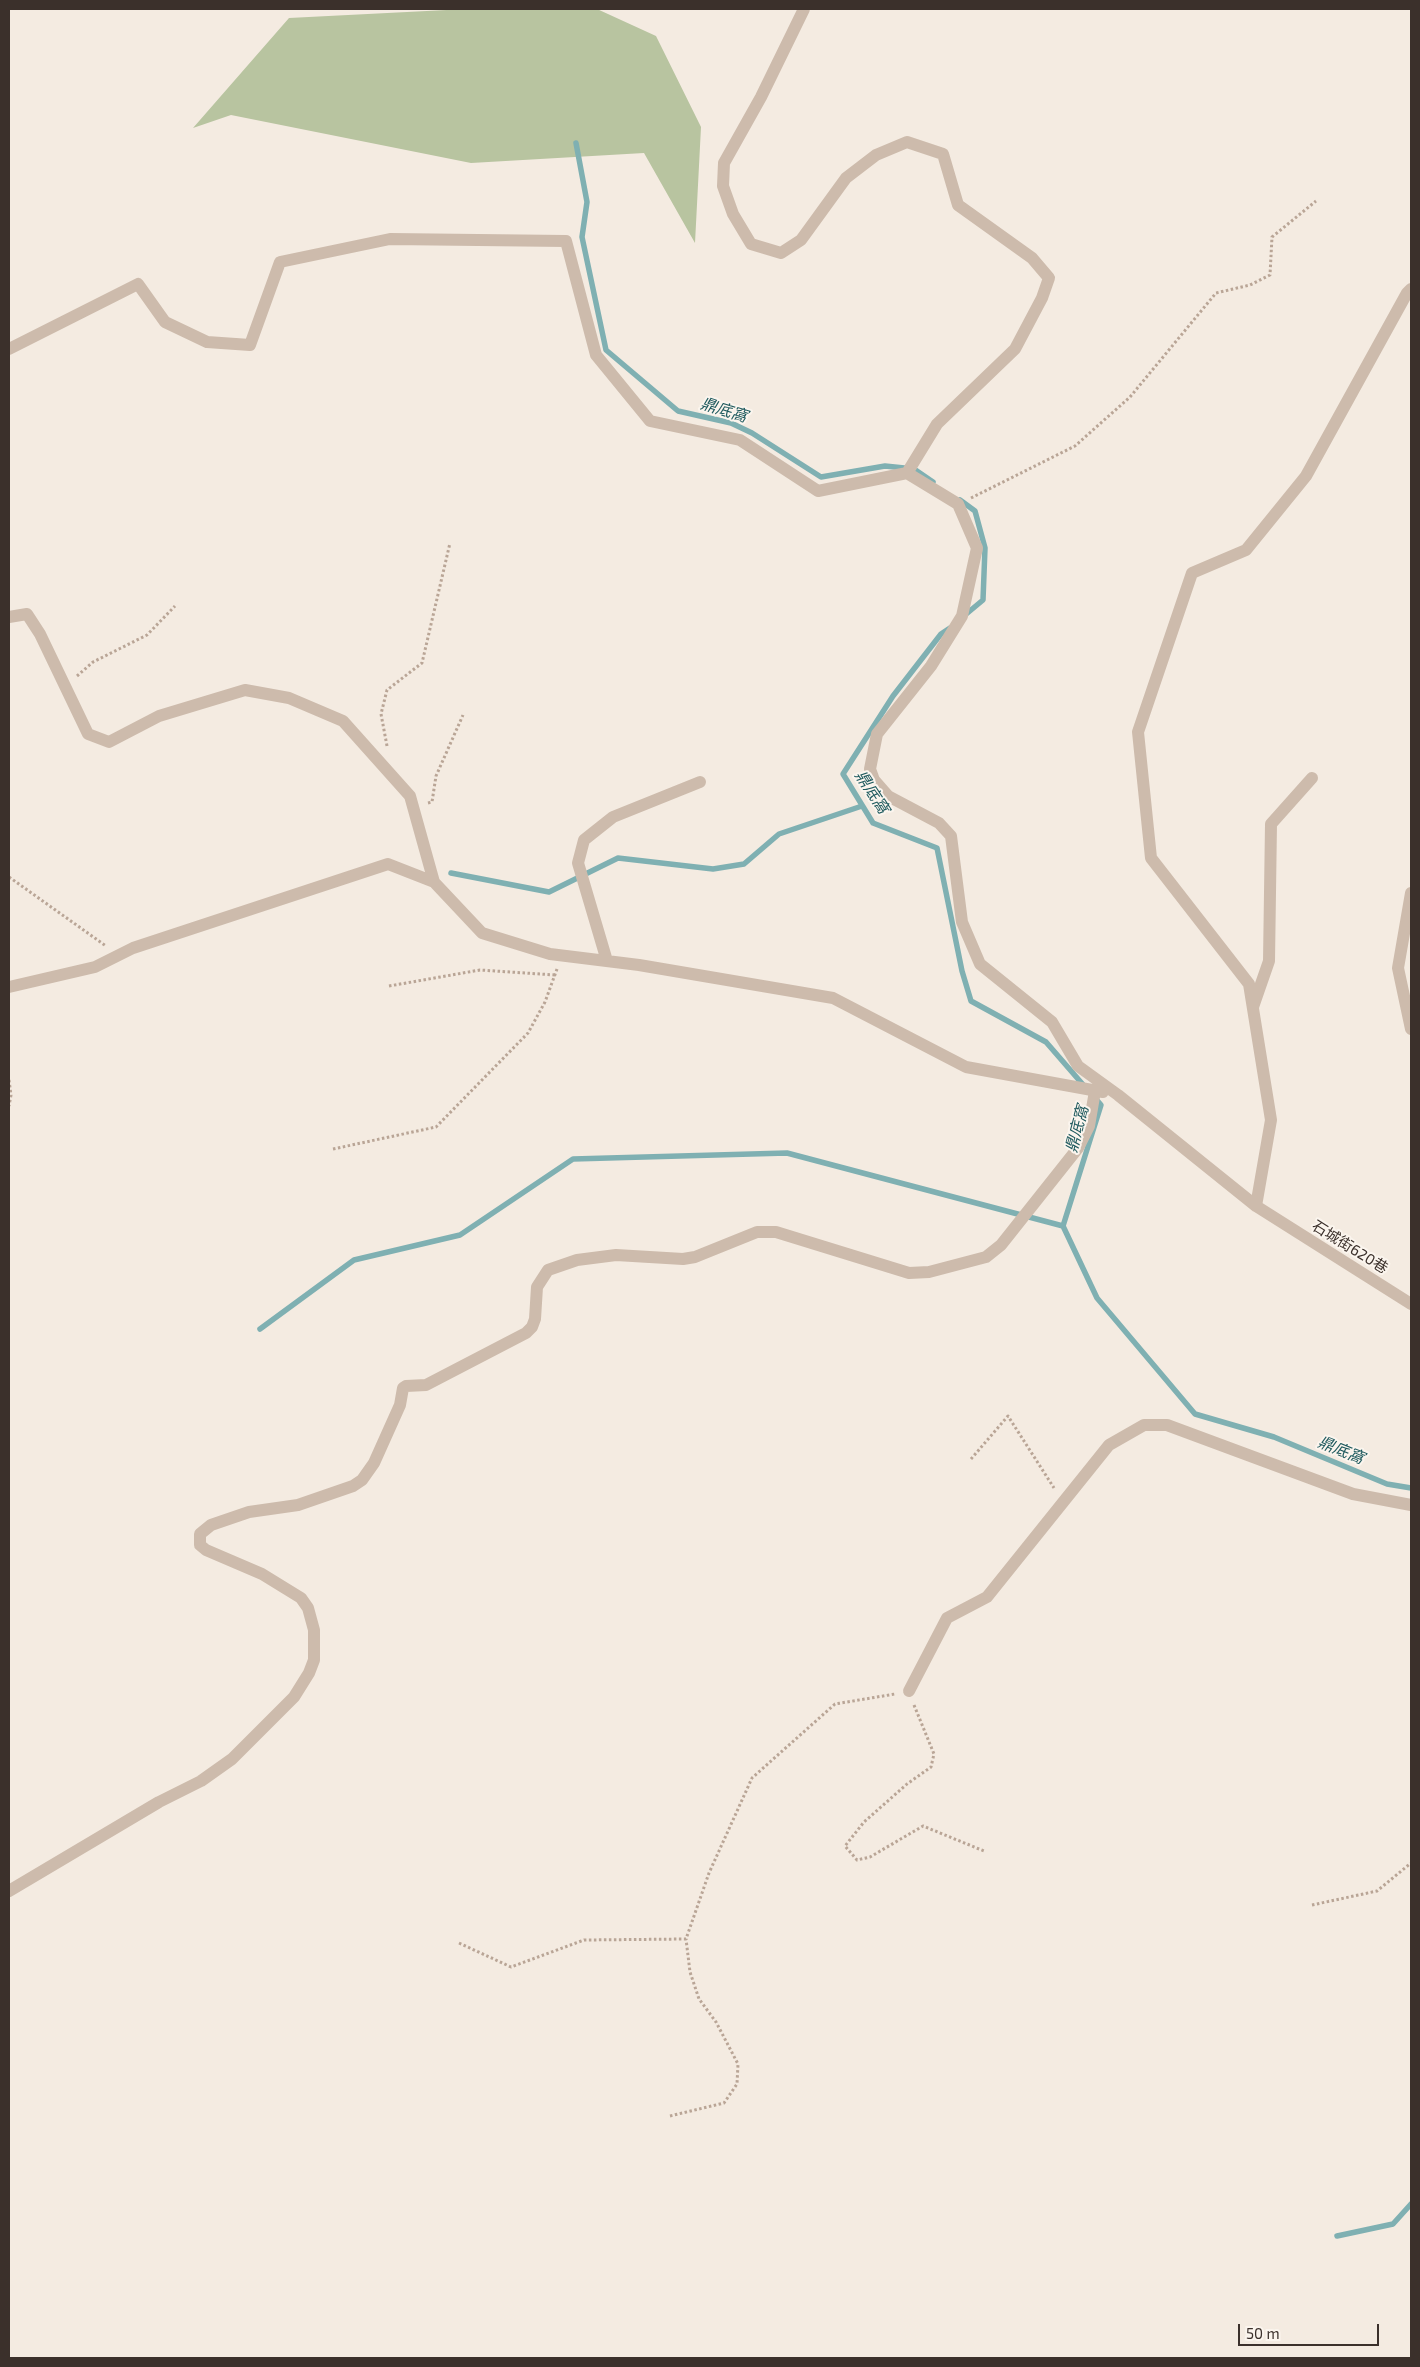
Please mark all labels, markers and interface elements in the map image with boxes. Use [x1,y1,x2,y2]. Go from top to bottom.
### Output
water label: 鼎底窩 [698,394,750,426]
water label: 鼎底窩 [851,767,893,817]
water label: 鼎底窩 [1062,1103,1092,1155]
street label: 石城街620巷 [1309,1217,1391,1277]
water label: 鼎底窩 [1315,1432,1367,1468]
scale bar [1240,2314,1381,2346]
text: 50 m [1246,2324,1280,2342]

